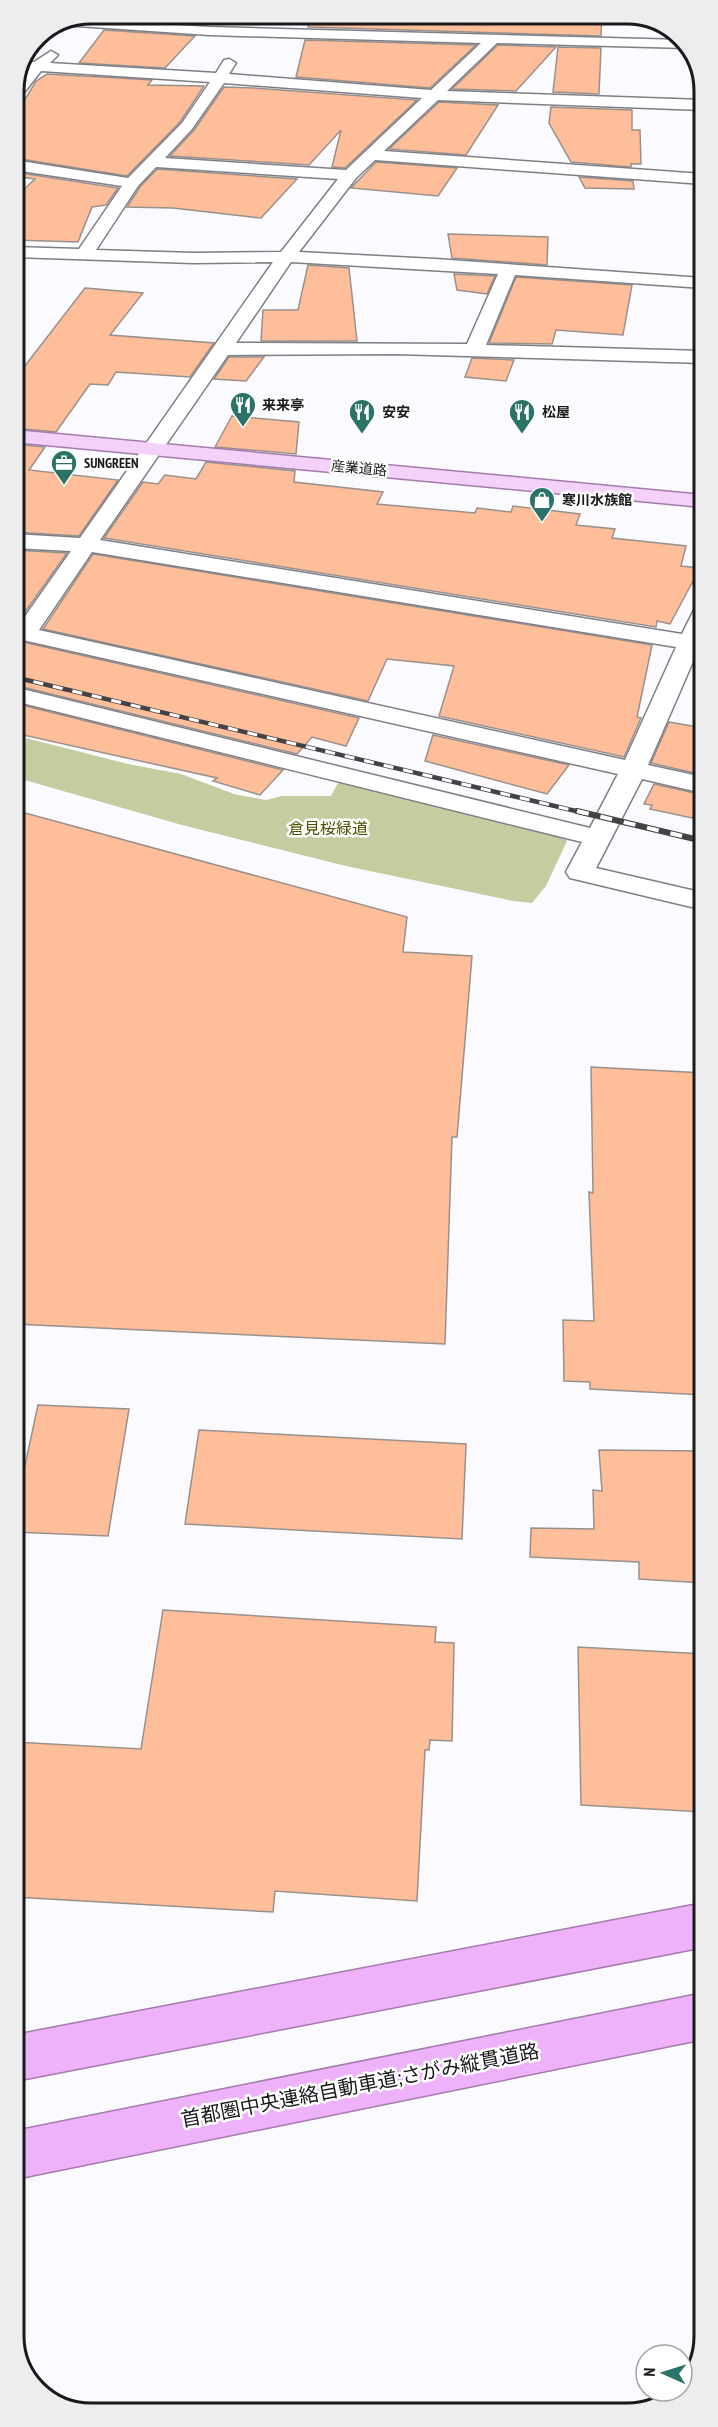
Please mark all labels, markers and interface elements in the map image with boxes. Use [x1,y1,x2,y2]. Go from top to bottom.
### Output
restaurant icon: 来来亭 [228,390,258,428]
place label: 来来亭 [262,396,304,414]
restaurant icon: 安安 [347,397,377,435]
restaurant icon: 松屋 [507,397,537,435]
place label: 安安 [382,403,410,421]
place label: 松屋 [542,403,570,421]
office icon: SUNGREEN [49,448,79,486]
place label: SUNGREEN [84,454,139,472]
street label: 産業道路 [330,457,388,479]
shop icon: 寒川水族館 [527,485,557,523]
place label: 寒川水族館 [562,491,632,509]
park label: 倉見桜緑道 [288,818,368,838]
street label: 首都圏中央連絡自動車道;さがみ縦貫道路 [179,2037,541,2133]
north arrow [634,2343,694,2403]
text: N [639,2367,659,2377]

